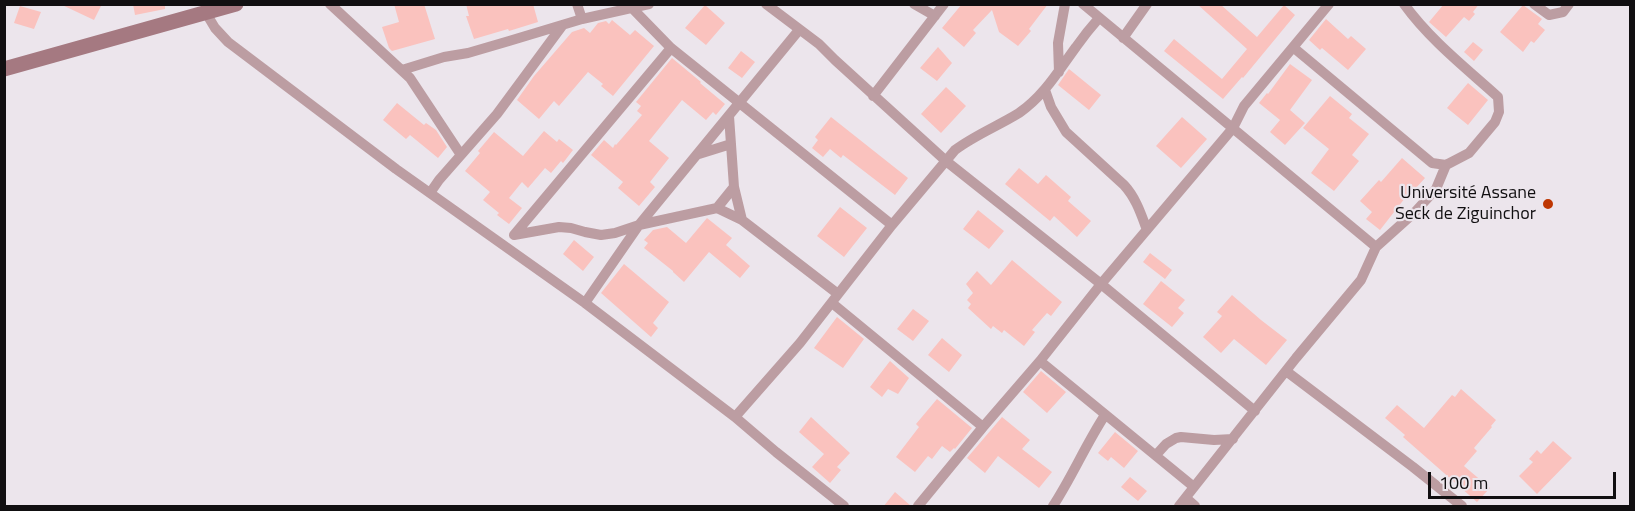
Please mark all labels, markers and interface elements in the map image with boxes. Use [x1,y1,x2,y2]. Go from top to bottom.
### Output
place label: Université Assane Seck de Ziguinchor [1395,183,1536,226]
marker: Université Assane Seck de Ziguinchor [1541,197,1555,211]
scale bar [1431,460,1618,498]
text: 100 m [1439,469,1488,496]

